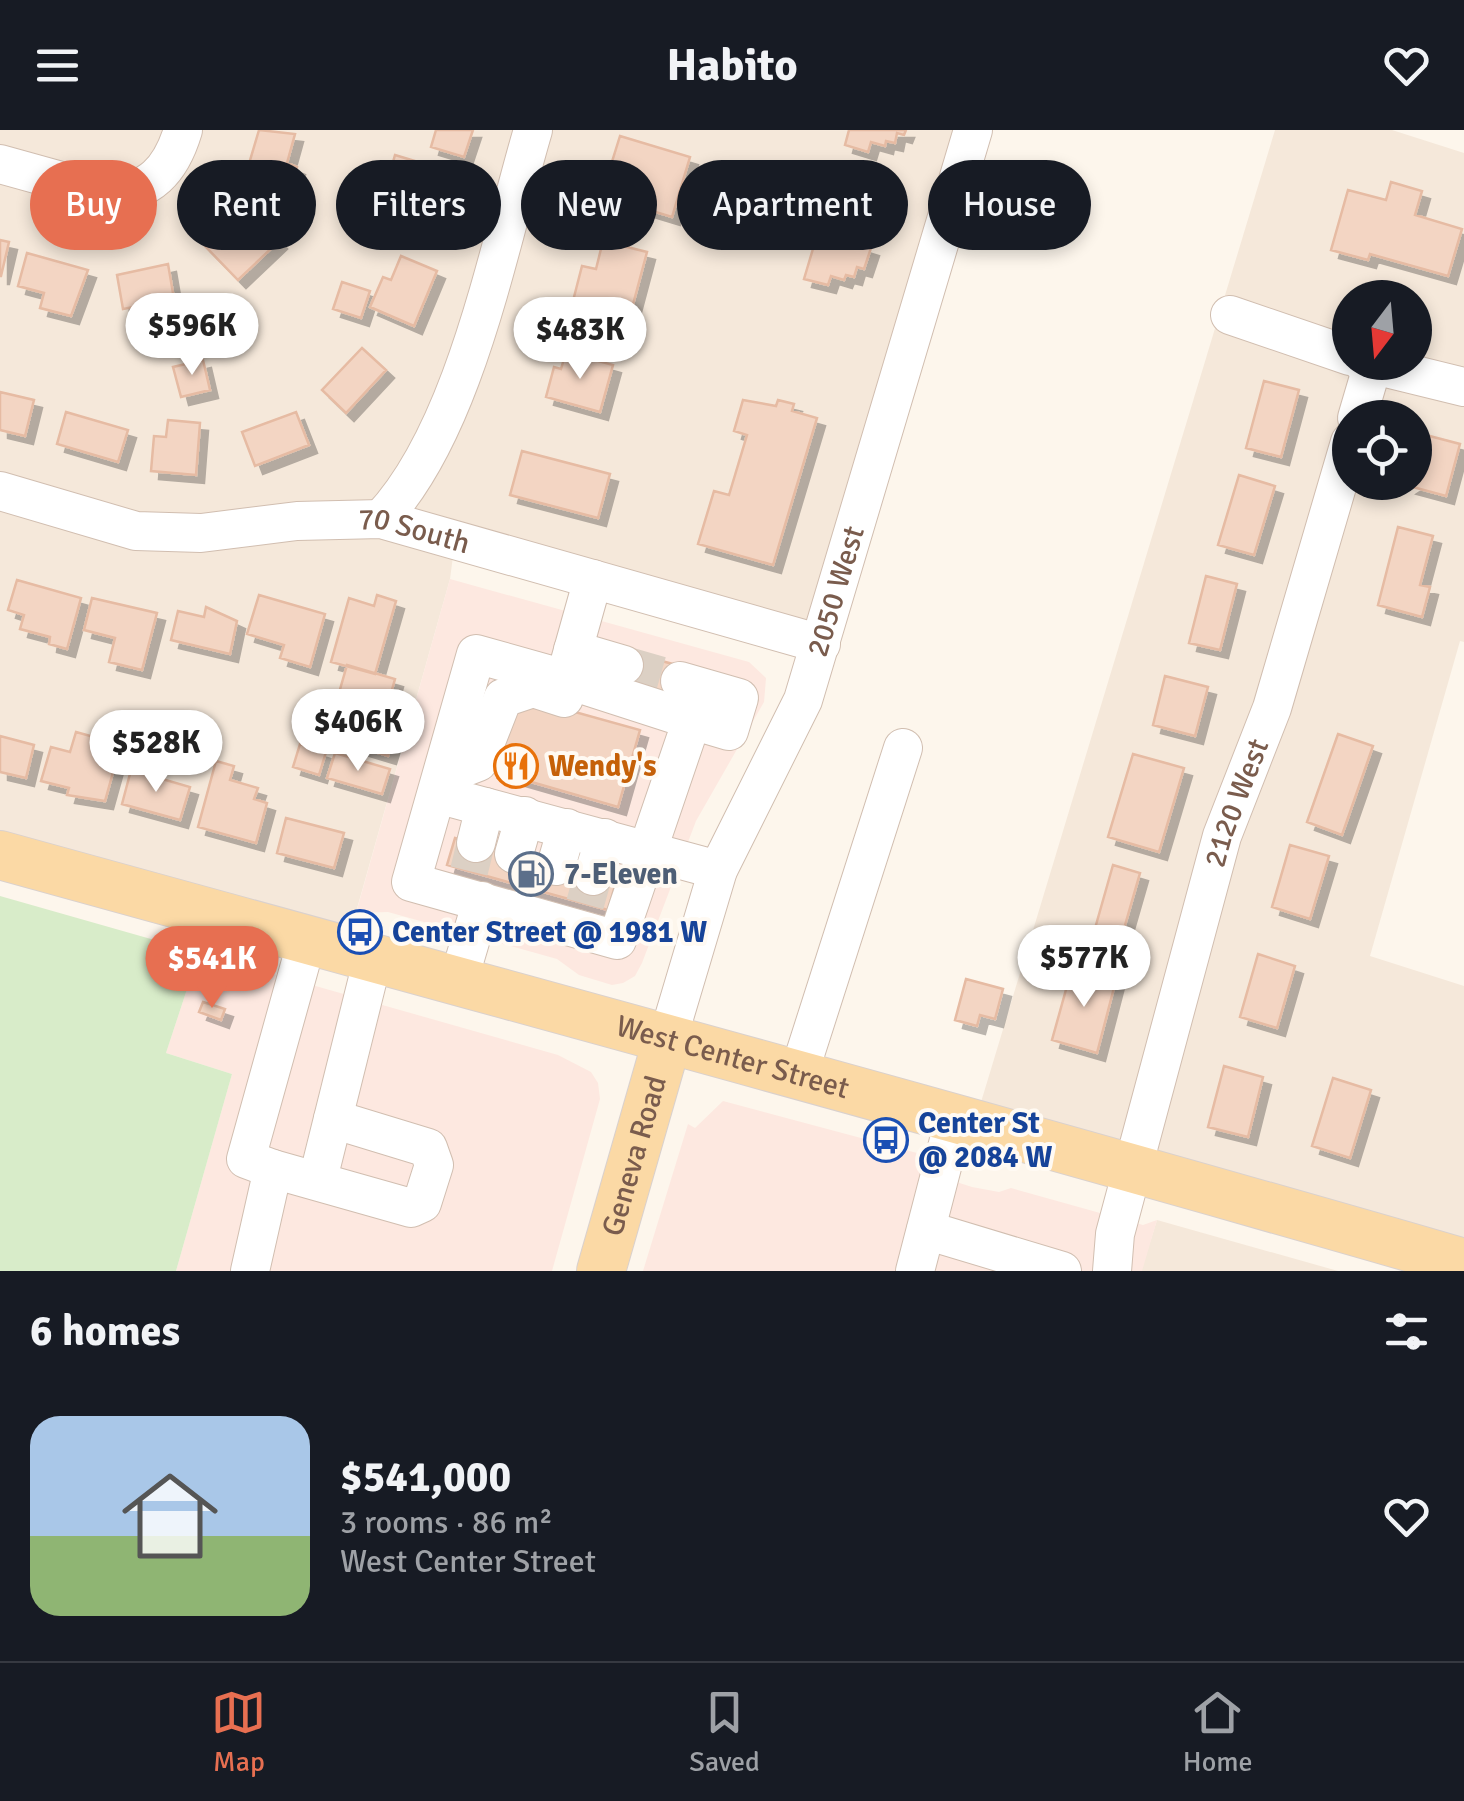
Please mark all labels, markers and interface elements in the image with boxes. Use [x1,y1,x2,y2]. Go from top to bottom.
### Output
icon: menu [30,38,85,93]
text: Habito [666,38,798,93]
icon: heart [1379,38,1434,93]
chip: Buy [30,160,157,250]
chip: Rent [177,160,316,250]
chip: Filters [336,160,501,250]
chip: New [521,160,657,250]
chip: Apartment [677,160,908,250]
chip: House [928,160,1091,250]
north arrow [1332,280,1432,380]
map controls [1332,280,1432,500]
pin: $596K [122,293,262,378]
pin: $483K [510,297,650,382]
text: $596K [148,306,236,345]
text: $483K [536,310,624,349]
button: locate [1332,400,1432,500]
street label: 70 South [358,500,474,562]
street label: 2050 West [799,522,873,661]
pin: $406K [288,689,428,774]
text: $406K [314,702,402,741]
pin: $528K [86,710,226,795]
text: $528K [112,723,200,762]
street label: 2120 West [1196,734,1277,871]
restaurant icon: Wendy's [493,743,539,789]
place label: Wendy's [548,748,657,785]
fuel station icon: 7-Eleven [508,851,554,897]
place label: 7-Eleven [564,856,678,893]
bus stop icon: Center Street @ 1981 W [337,909,383,955]
place label: Center Street @ 1981 W [392,914,707,951]
pin: $577K [1014,925,1154,1010]
pin: $541K [142,926,282,1011]
text: $577K [1040,938,1128,977]
text: $541K [168,939,256,978]
street label: West Center Street [612,1008,853,1107]
street label: Geneva Road [594,1071,675,1240]
place label: Center St @ 2084 W [918,1105,1053,1176]
bus stop icon: Center St @ 2084 W [863,1117,909,1163]
icon: filters [1379,1304,1434,1359]
text: 6 homes [30,1306,180,1357]
text: $541,000 [340,1452,511,1503]
icon: home [110,1456,230,1576]
icon: heart [1379,1489,1434,1544]
text: 3 rooms · 86 m² [340,1503,553,1542]
text: West Center Street [340,1542,596,1581]
tab: Map [211,1685,266,1779]
tab: Saved [689,1685,760,1779]
tab: Home [1183,1685,1253,1779]

